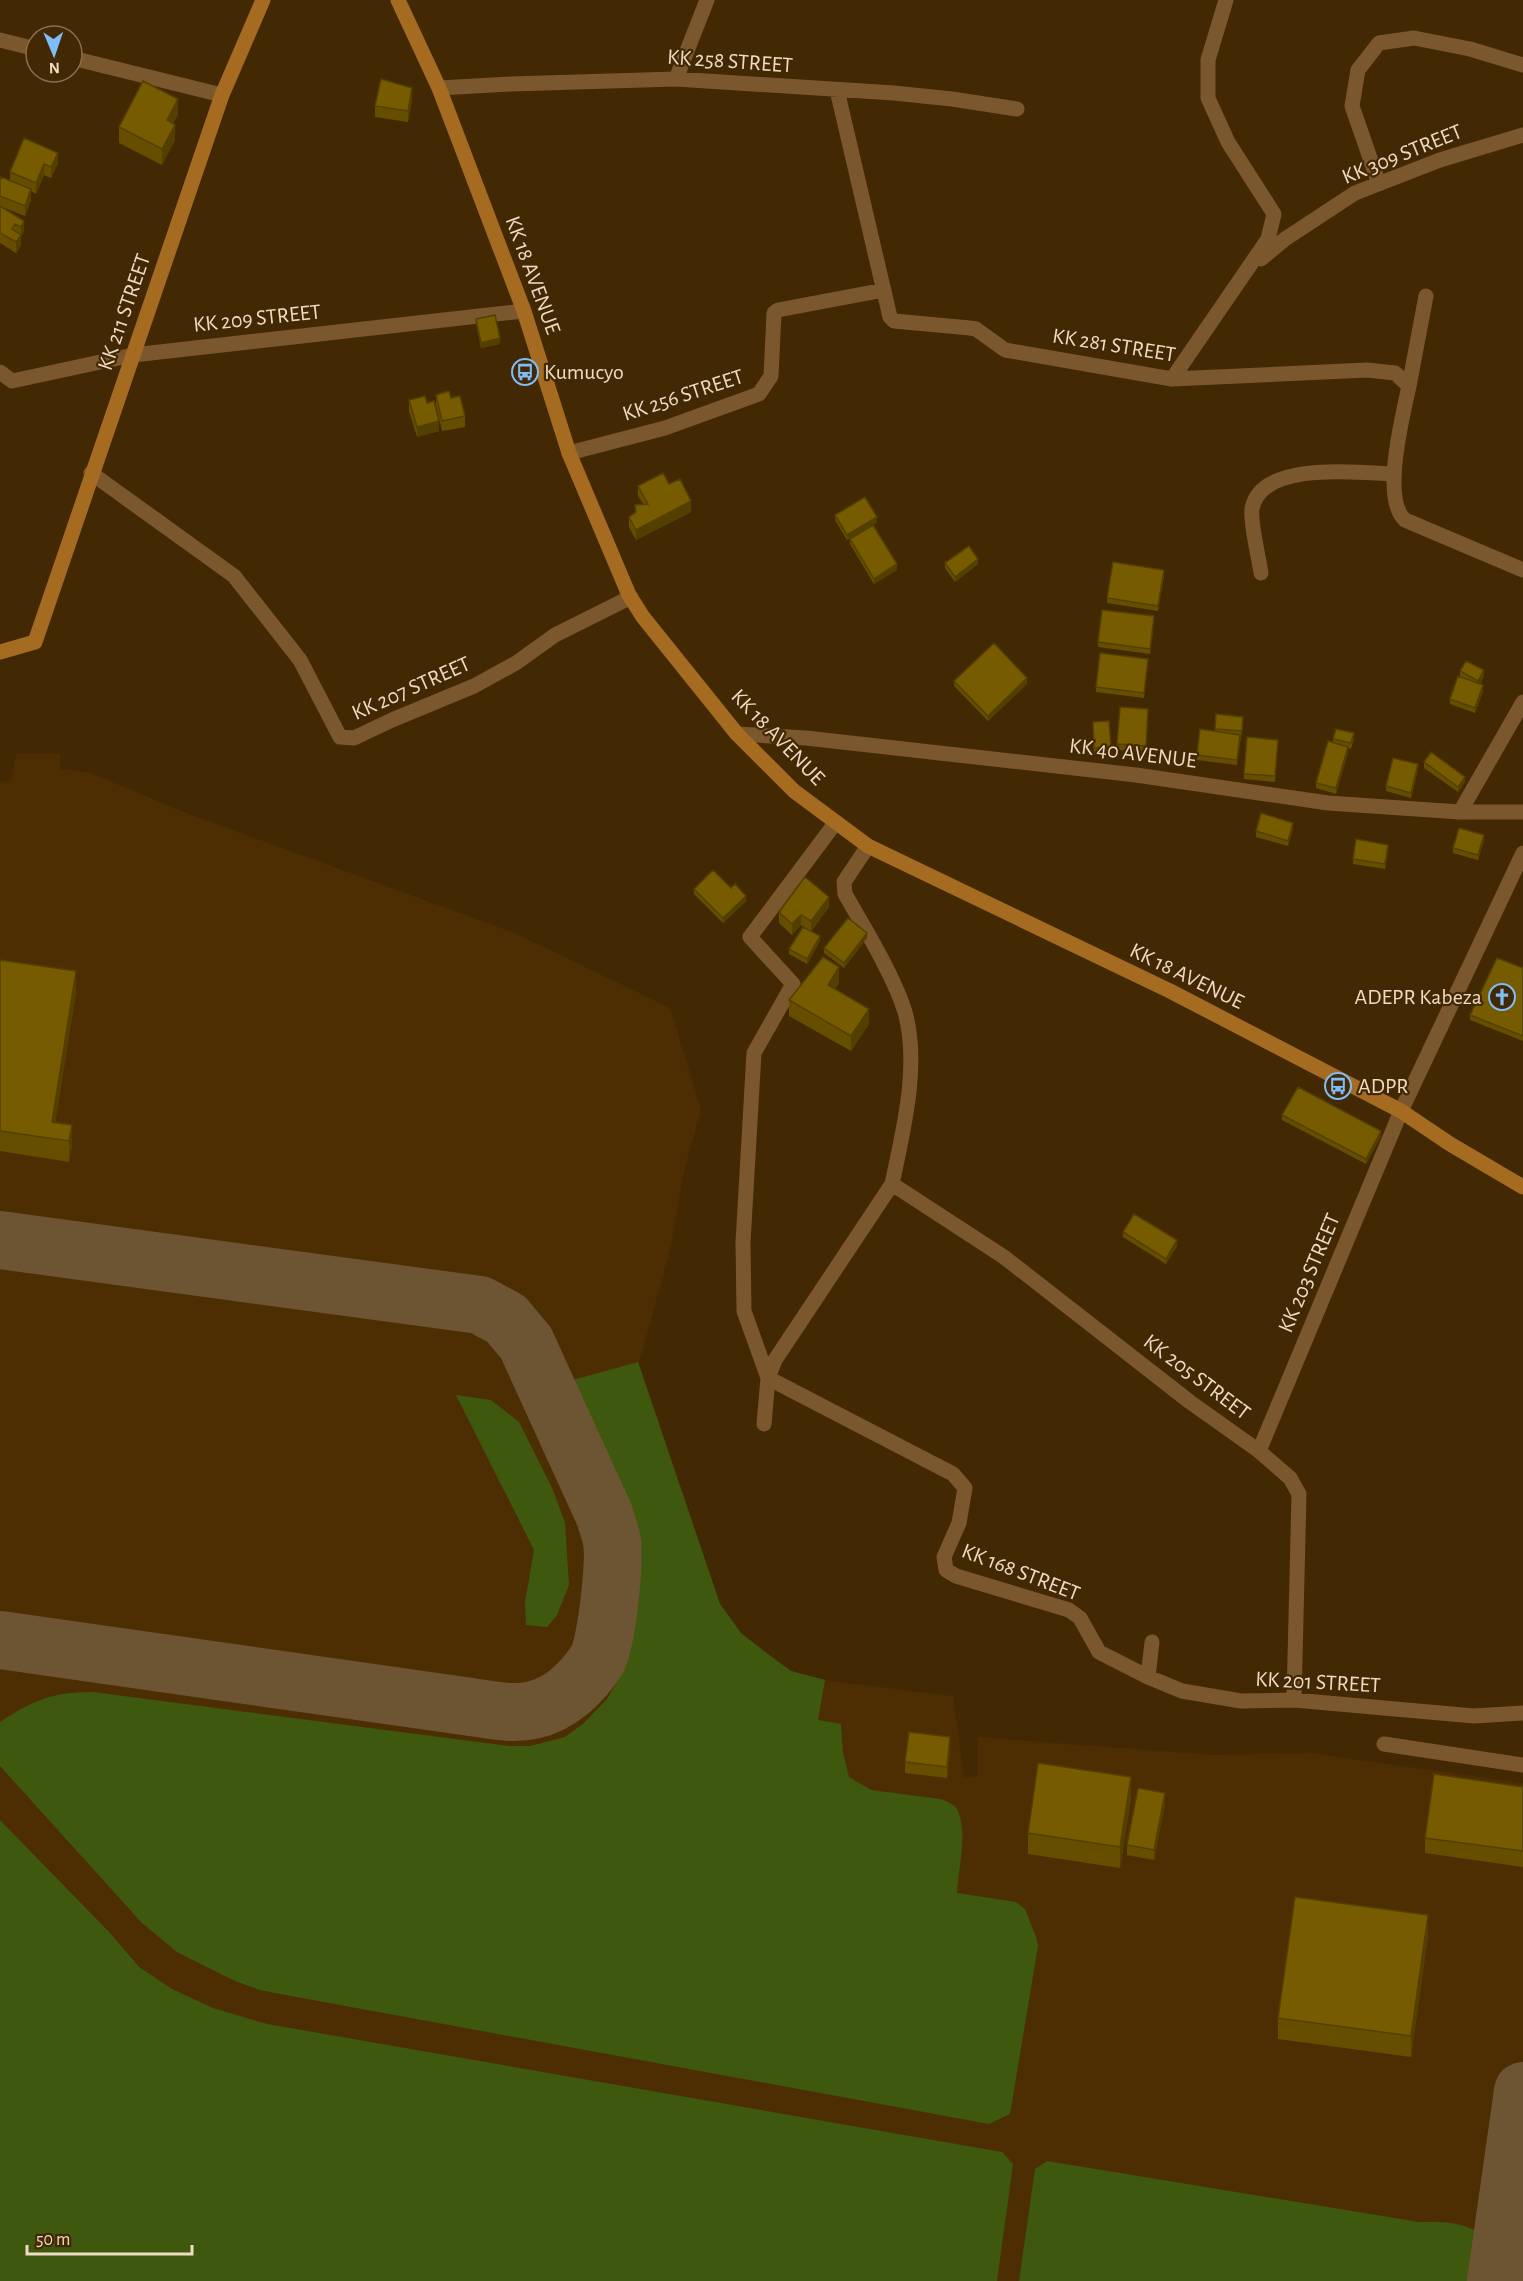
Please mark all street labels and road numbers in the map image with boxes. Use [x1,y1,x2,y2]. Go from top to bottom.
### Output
street label: KK 258 STREET [666,46,794,76]
street label: KK 309 STREET [1339,120,1465,188]
street label: KK 18 AVENUE [501,213,565,337]
street label: KK 211 STREET [94,251,154,373]
street label: KK 209 STREET [192,300,322,336]
street label: KK 281 STREET [1051,324,1177,366]
street label: KK 256 STREET [620,365,746,425]
street label: KK 207 STREET [348,652,474,724]
street label: KK 18 AVENUE [727,685,829,790]
street label: KK 40 AVENUE [1068,734,1198,772]
street label: KK 18 AVENUE [1126,939,1248,1013]
street label: KK 203 STREET [1274,1210,1344,1336]
street label: KK 205 STREET [1140,1330,1255,1424]
street label: KK 168 STREET [959,1539,1083,1605]
street label: KK 201 STREET [1255,1668,1381,1696]

